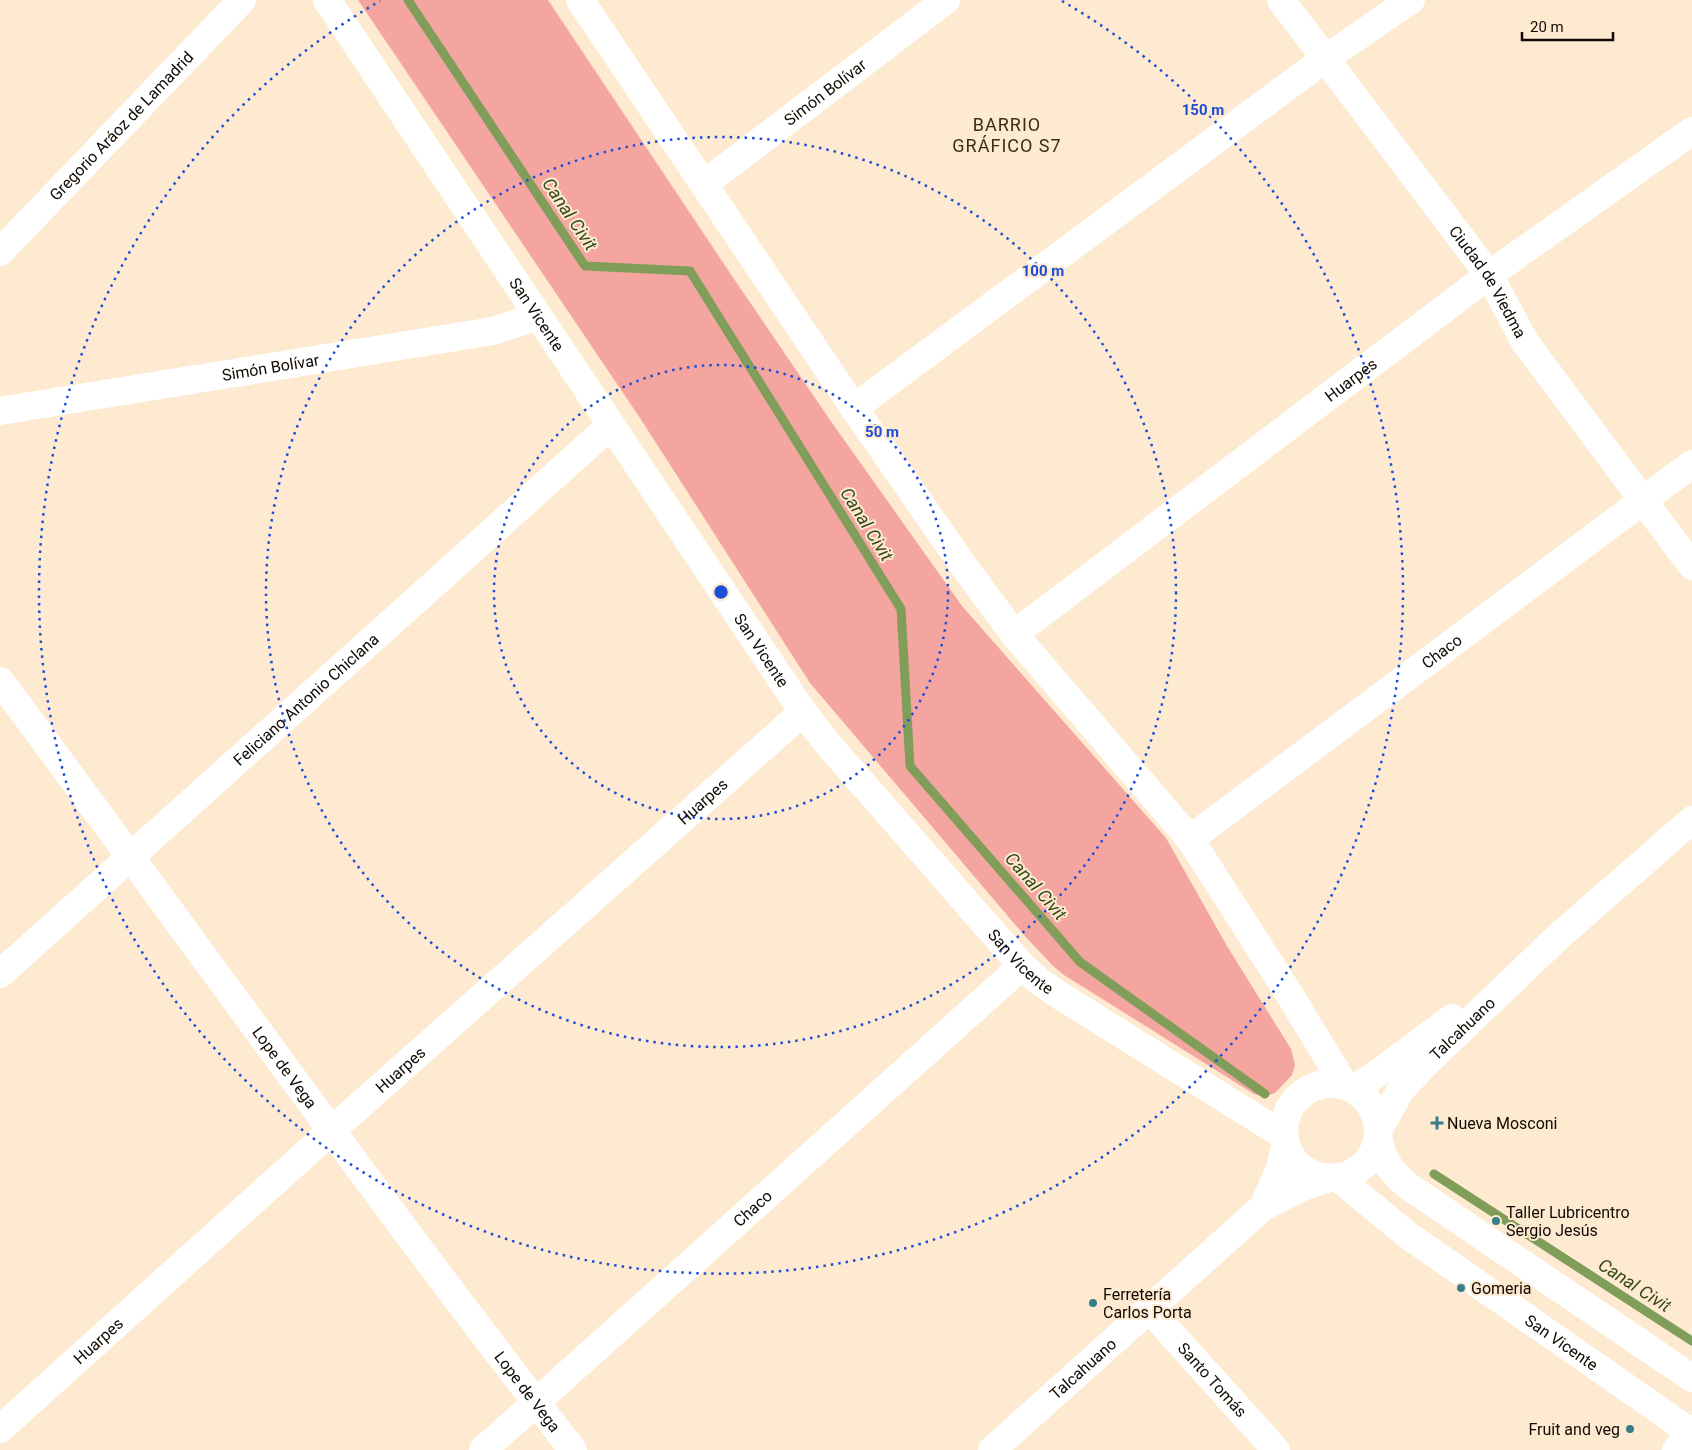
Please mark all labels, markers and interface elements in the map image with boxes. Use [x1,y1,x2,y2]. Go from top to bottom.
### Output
scale bar [1522,10,1613,42]
text: 20 m [1530,18,1564,36]
street label: Gregorio Aráoz de Lamadrid [45,47,197,204]
street label: Simón Bolívar [780,54,870,129]
text: 150 m [1182,101,1224,119]
district label: BARRIO GRÁFICO S7 [952,114,1062,156]
water label: Canal Civit [538,174,602,254]
street label: Ciudad de Viedma [1445,222,1531,341]
text: 100 m [1022,262,1064,280]
street label: San Vicente [506,274,568,355]
street label: Simón Bolívar [221,350,321,384]
street label: Huarpes [1321,354,1380,405]
text: 50 m [865,423,899,441]
water label: Canal Civit [836,483,898,565]
centre of rings [712,583,730,601]
street label: San Vicente [730,610,793,691]
street label: Feliciano Antonio Chiclana [229,629,382,769]
street label: Chaco [1418,630,1465,672]
street label: Huarpes [674,774,731,828]
water label: Canal Civit [1001,848,1071,924]
street label: San Vicente [984,925,1057,998]
street label: Talcahuano [1426,993,1499,1064]
street label: Lope de Vega [249,1023,321,1112]
street label: Huarpes [371,1042,429,1097]
place label: Nueva Mosconi [1447,1114,1558,1133]
marker: Nueva Mosconi [1431,1117,1443,1129]
street label: Chaco [729,1186,776,1230]
place label: Taller Lubricentro Sergio Jesús [1506,1203,1630,1240]
marker: Taller Lubricentro Sergio Jesús [1490,1215,1502,1227]
water label: Canal Civit [1595,1254,1676,1316]
place label: Gomeria [1471,1279,1532,1298]
marker: Gomeria [1455,1282,1467,1294]
place label: Ferretería Carlos Porta [1103,1285,1192,1322]
marker: Ferretería Carlos Porta [1087,1297,1099,1309]
street label: San Vicente [1521,1310,1602,1374]
street label: Huarpes [69,1314,127,1368]
street label: Talcahuano [1046,1334,1120,1403]
street label: Santo Tomás [1174,1338,1251,1421]
street label: Lope de Vega [491,1347,565,1436]
place label: Fruit and veg [1528,1420,1620,1439]
marker: Fruit and veg [1624,1423,1636,1435]

